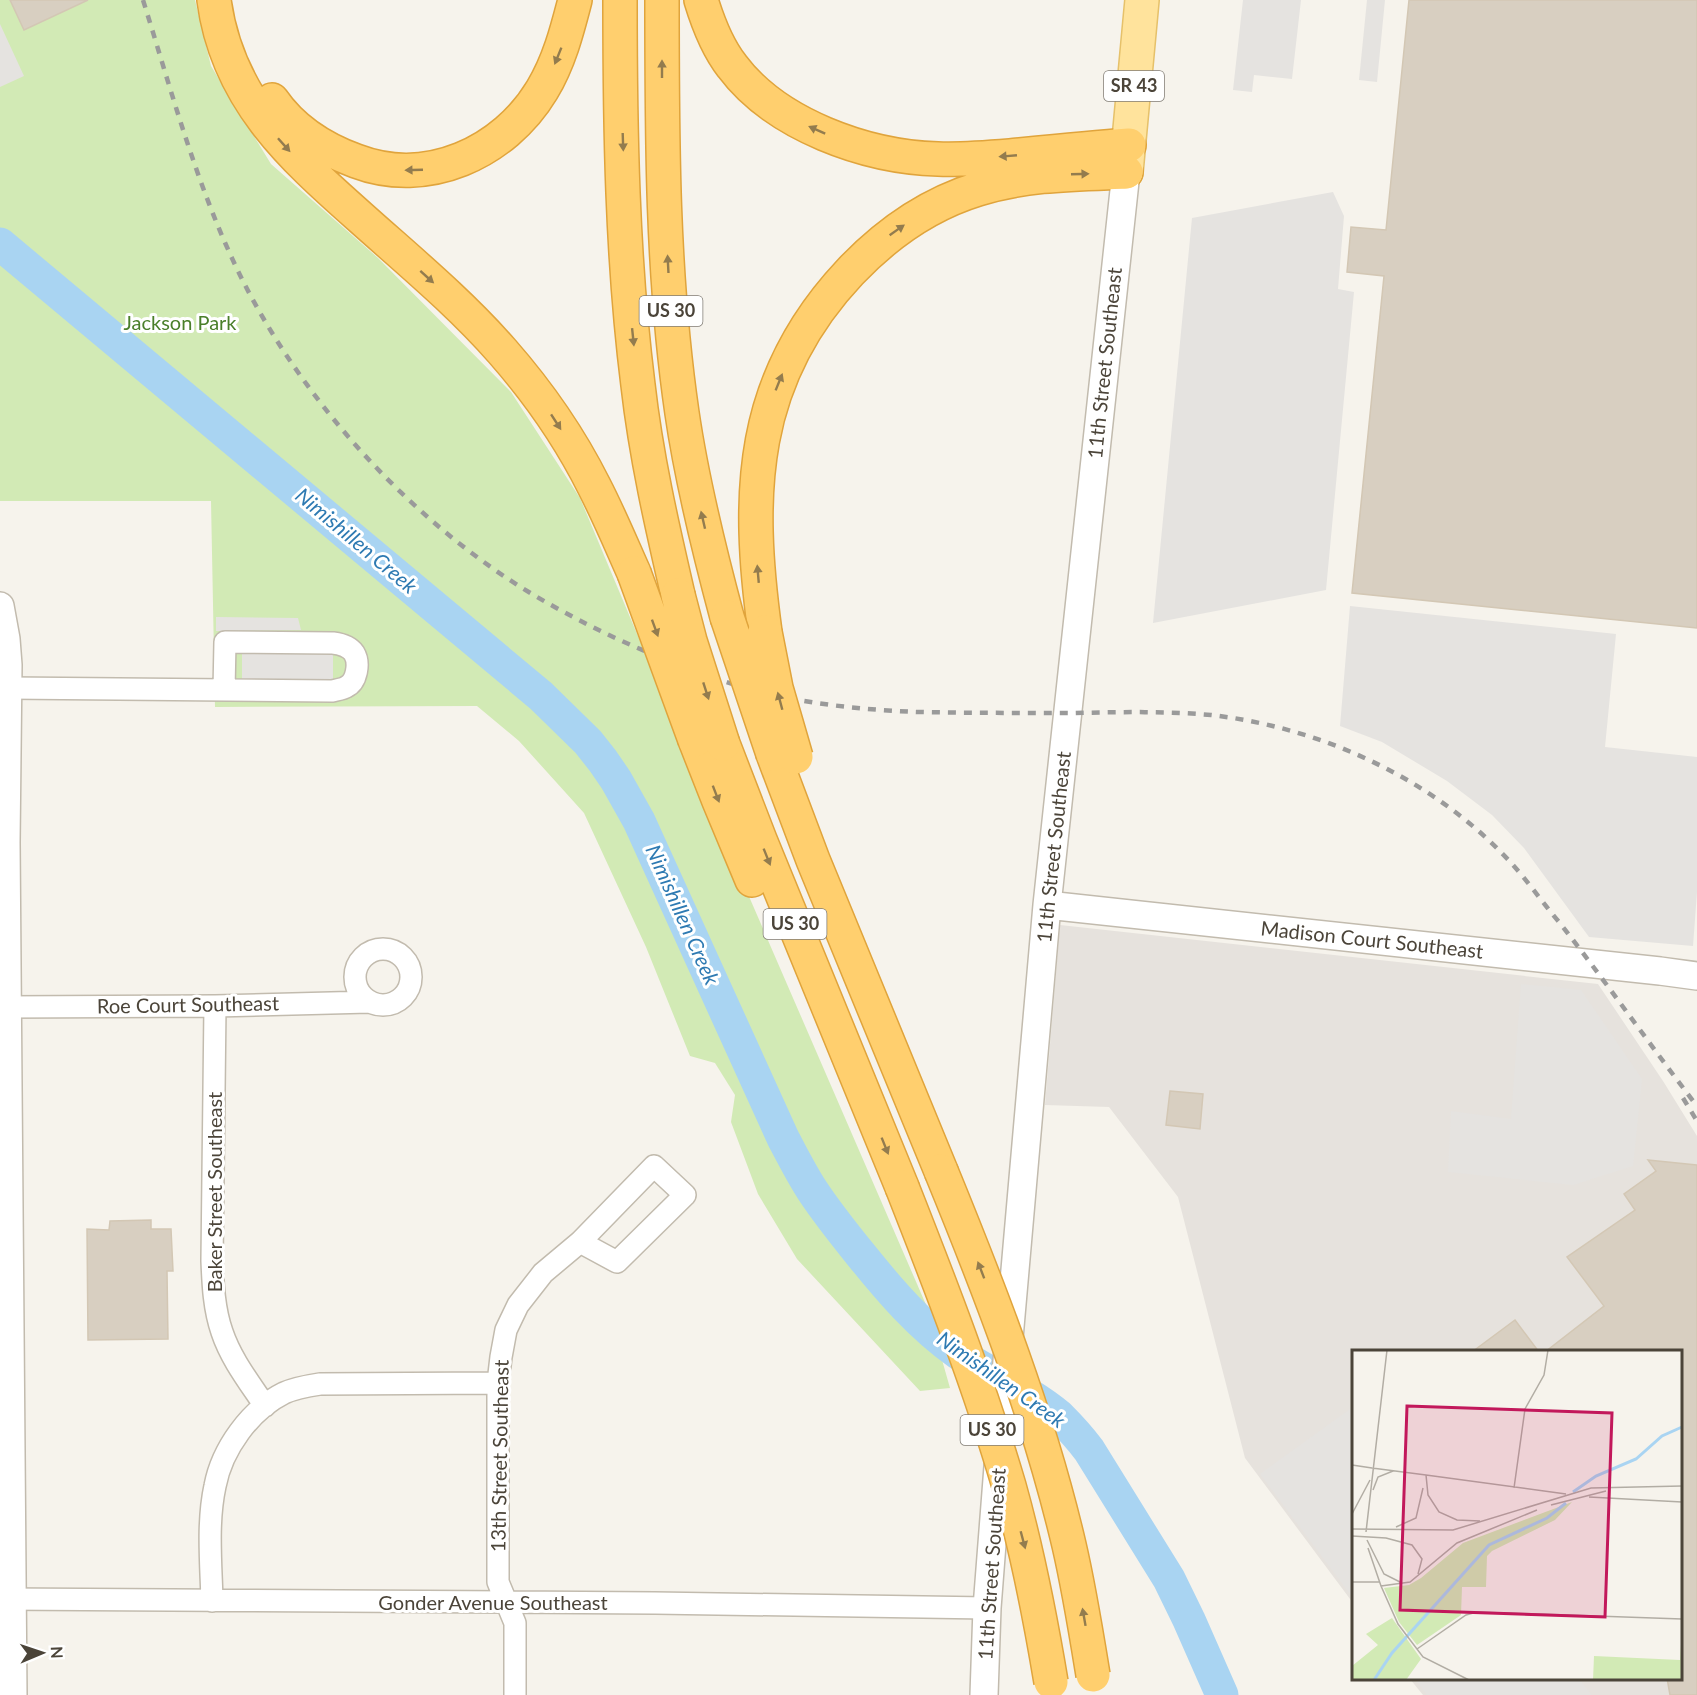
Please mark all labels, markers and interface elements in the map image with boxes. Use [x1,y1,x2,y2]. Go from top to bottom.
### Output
one-way arrow [553,47,562,65]
one-way arrow [657,60,667,79]
road number: SR 43 [1104,71,1164,101]
one-way arrow [808,125,826,135]
one-way arrow [618,133,627,152]
one-way arrow [277,137,290,152]
one-way arrow [998,151,1017,161]
one-way arrow [404,165,423,174]
one-way arrow [1071,169,1090,178]
one-way arrow [889,224,905,236]
one-way arrow [663,255,672,274]
street label: 11th Street Southeast [1082,266,1126,460]
one-way arrow [419,270,434,283]
road number: US 30 [640,296,702,326]
park label: Jackson Park [123,310,237,334]
one-way arrow [628,328,638,347]
one-way arrow [775,373,784,391]
one-way arrow [551,414,562,430]
water label: Nimishillen Creek [291,482,423,599]
one-way arrow [697,510,707,529]
one-way arrow [753,564,763,583]
one-way arrow [651,619,660,637]
one-way arrow [702,682,711,700]
one-way arrow [774,692,784,710]
street label: 11th Street Southeast [1031,750,1075,944]
one-way arrow [712,785,722,803]
water label: Nimishillen Creek [641,840,726,989]
one-way arrow [762,848,772,866]
road number: US 30 [764,909,826,939]
street label: Madison Court Southeast [1260,915,1485,963]
street label: Roe Court Southeast [97,990,279,1018]
street label: Baker Street Southeast [202,1092,226,1292]
one-way arrow [880,1137,890,1155]
one-way arrow [976,1261,985,1279]
water label: Nimishillen Creek [933,1325,1072,1433]
inset map [1352,1350,1682,1680]
street label: 13th Street Southeast [485,1360,513,1552]
road number: US 30 [960,1415,1024,1445]
street label: 11th Street Southeast [972,1467,1010,1661]
one-way arrow [1019,1531,1028,1549]
street label: Gonder Avenue Southeast [378,1590,608,1614]
one-way arrow [1079,1608,1088,1627]
north arrow [12,1623,72,1683]
text: N [48,1646,67,1659]

